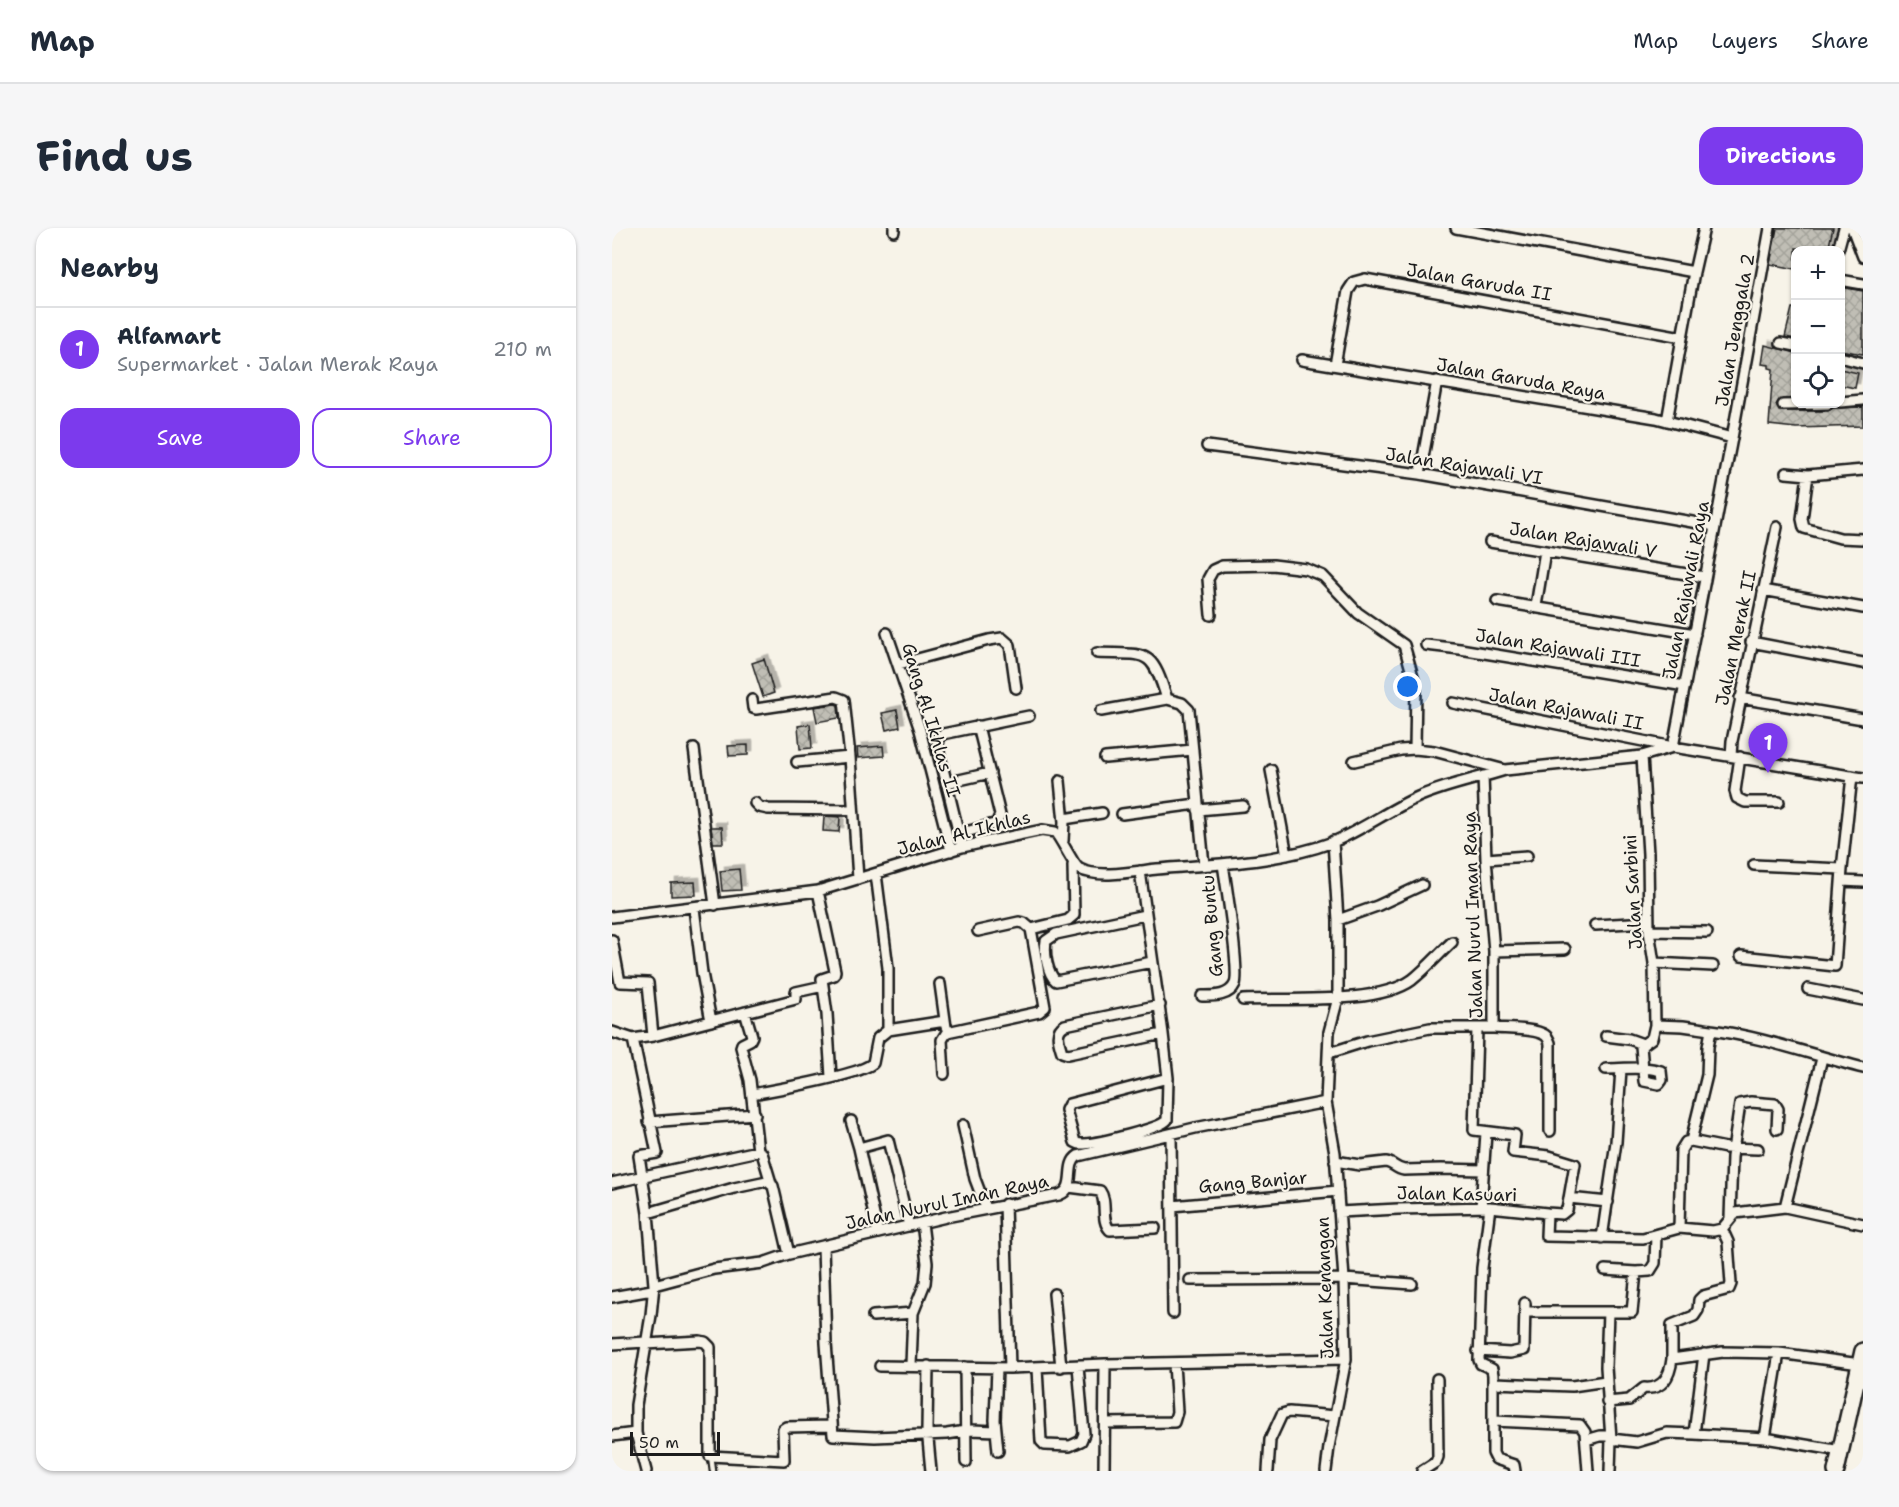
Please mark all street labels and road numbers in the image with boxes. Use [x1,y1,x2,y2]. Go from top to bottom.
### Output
street label: Jalan Jenggala 2 [1710,251,1760,409]
street label: Jalan Garuda II [1404,257,1554,307]
street label: Jalan Garuda Raya [1435,352,1607,406]
street label: Jalan Rajawali VI [1384,442,1545,490]
street label: Jalan Rajawali Raya [1657,499,1715,681]
street label: Jalan Rajawali V [1507,516,1659,564]
street label: Jalan Merak II [1710,568,1762,708]
street label: Jalan Rajawali III [1474,623,1643,673]
street label: Gang Al Ikhlas II [896,640,966,800]
street label: Jalan Rajawali II [1487,682,1645,736]
street label: Jalan Al Ikhlas [895,805,1033,861]
street label: Jalan Nurul Iman Raya [1457,811,1489,1019]
street label: Jalan Sarbini [1618,834,1648,950]
street label: Gang Buntu [1196,874,1228,978]
street label: Gang Banjar [1197,1165,1309,1199]
street label: Jalan Nurul Iman Raya [843,1169,1051,1235]
street label: Jalan Kasuari [1397,1181,1517,1207]
street label: Jalan Kenangan [1311,1216,1339,1360]

